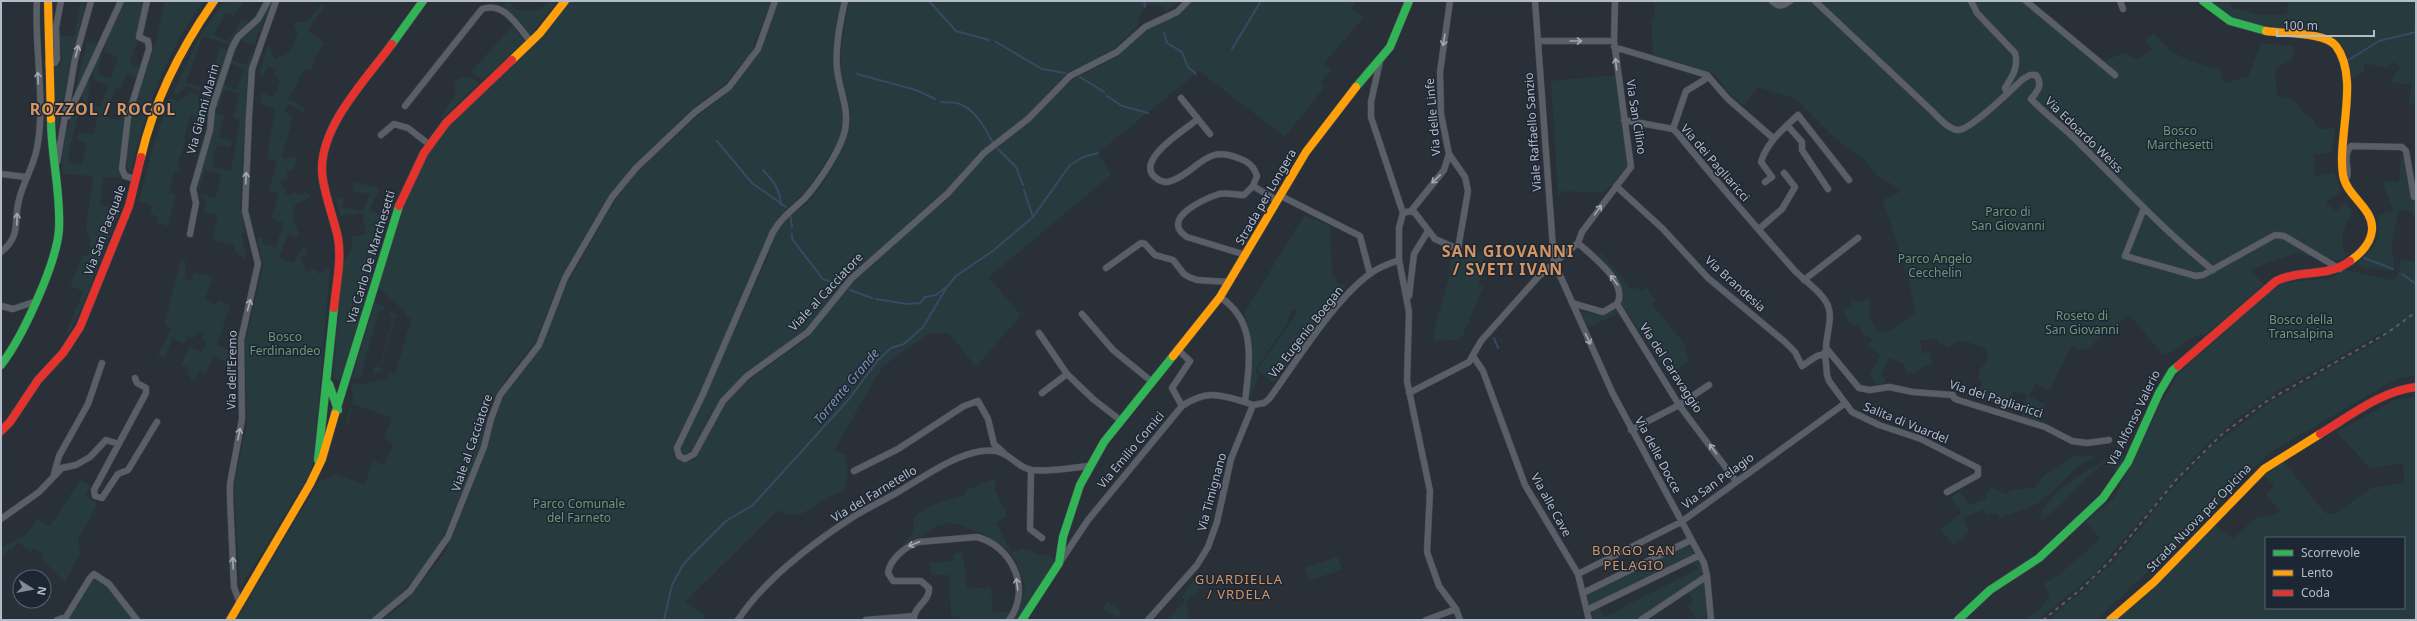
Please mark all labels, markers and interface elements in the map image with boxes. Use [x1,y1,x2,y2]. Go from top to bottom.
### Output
scale bar [2277,12,2374,38]
text: 100 m [2283,17,2318,34]
one-way arrow [1439,33,1447,46]
one-way arrow [1569,37,1582,45]
one-way arrow [74,44,81,57]
one-way arrow [1613,58,1620,71]
street label: Via Gianni Marin [182,62,223,156]
one-way arrow [34,72,42,85]
street label: Viale Raffaello Sanzio [1520,72,1545,192]
street label: Via delle Linfe [1421,77,1444,157]
street label: Via San Cilino [1622,78,1651,156]
street label: Via Edoardo Weiss [2041,93,2127,177]
district label: ROZZOL / ROCOL [30,98,176,120]
street label: Via dei Pagliaricci [1677,120,1754,205]
park label: Bosco Marchesetti [2147,122,2213,153]
street label: Strada per Longera [1231,146,1300,248]
one-way arrow [243,172,250,185]
one-way arrow [1431,174,1441,183]
street label: Via San Pasquale [80,182,130,277]
street label: Via Carlo De Marchesetti [342,188,399,325]
park label: Parco di San Giovanni [1971,203,2045,234]
one-way arrow [1594,204,1602,215]
one-way arrow [13,213,20,226]
district label: SAN GIOVANNI / SVETI IVAN [1442,240,1574,280]
street label: Viale al Cacciatore [785,249,867,335]
park label: Parco Angelo Cecchelin [1898,250,1972,281]
street label: Via Brandesia [1701,252,1769,316]
one-way arrow [1610,275,1618,286]
street label: Via Eugenio Boegan [1264,282,1347,381]
one-way arrow [246,299,253,312]
park label: Roseto di San Giovanni [2045,307,2119,338]
park label: Bosco della Transalpina [2268,311,2334,342]
street label: Via del Caravaggio [1636,319,1707,416]
park label: Bosco Ferdinandeo [249,328,321,359]
street label: Via dell'Eremo [222,330,241,410]
one-way arrow [1585,332,1592,344]
water label: Torrente Grande [809,344,883,428]
street label: Via Alfonso Valerio [2103,367,2164,469]
street label: Via dei Pagliaricci [1947,375,2045,422]
street label: Viale al Cacciatore [447,392,496,494]
street label: Salita di Vuardel [1861,398,1951,447]
street label: Via Emilio Comici [1093,408,1168,492]
street label: Via delle Docce [1631,413,1686,496]
one-way arrow [236,428,244,441]
one-way arrow [1709,444,1717,455]
street label: Via San Pelagio [1678,449,1757,513]
street label: Via Timignano [1193,451,1230,533]
street label: Strada Nuova per Opicina [2142,460,2255,575]
street label: Via del Farnetello [828,461,920,526]
street label: Via alle Cave [1527,470,1576,540]
park label: Parco Comunale del Farneto [533,495,625,526]
legend [2265,537,2405,609]
one-way arrow [909,541,921,549]
district label: BORGO SAN PELAGIO [1592,541,1676,574]
text: Scorrevole [2301,544,2360,561]
one-way arrow [229,557,237,570]
text: Lento [2301,564,2333,581]
north arrow [12,569,52,609]
district label: GUARDIELLA / VRDELA [1195,570,1283,603]
one-way arrow [1013,577,1021,590]
text: Coda [2301,584,2330,601]
text: N [34,585,51,597]

